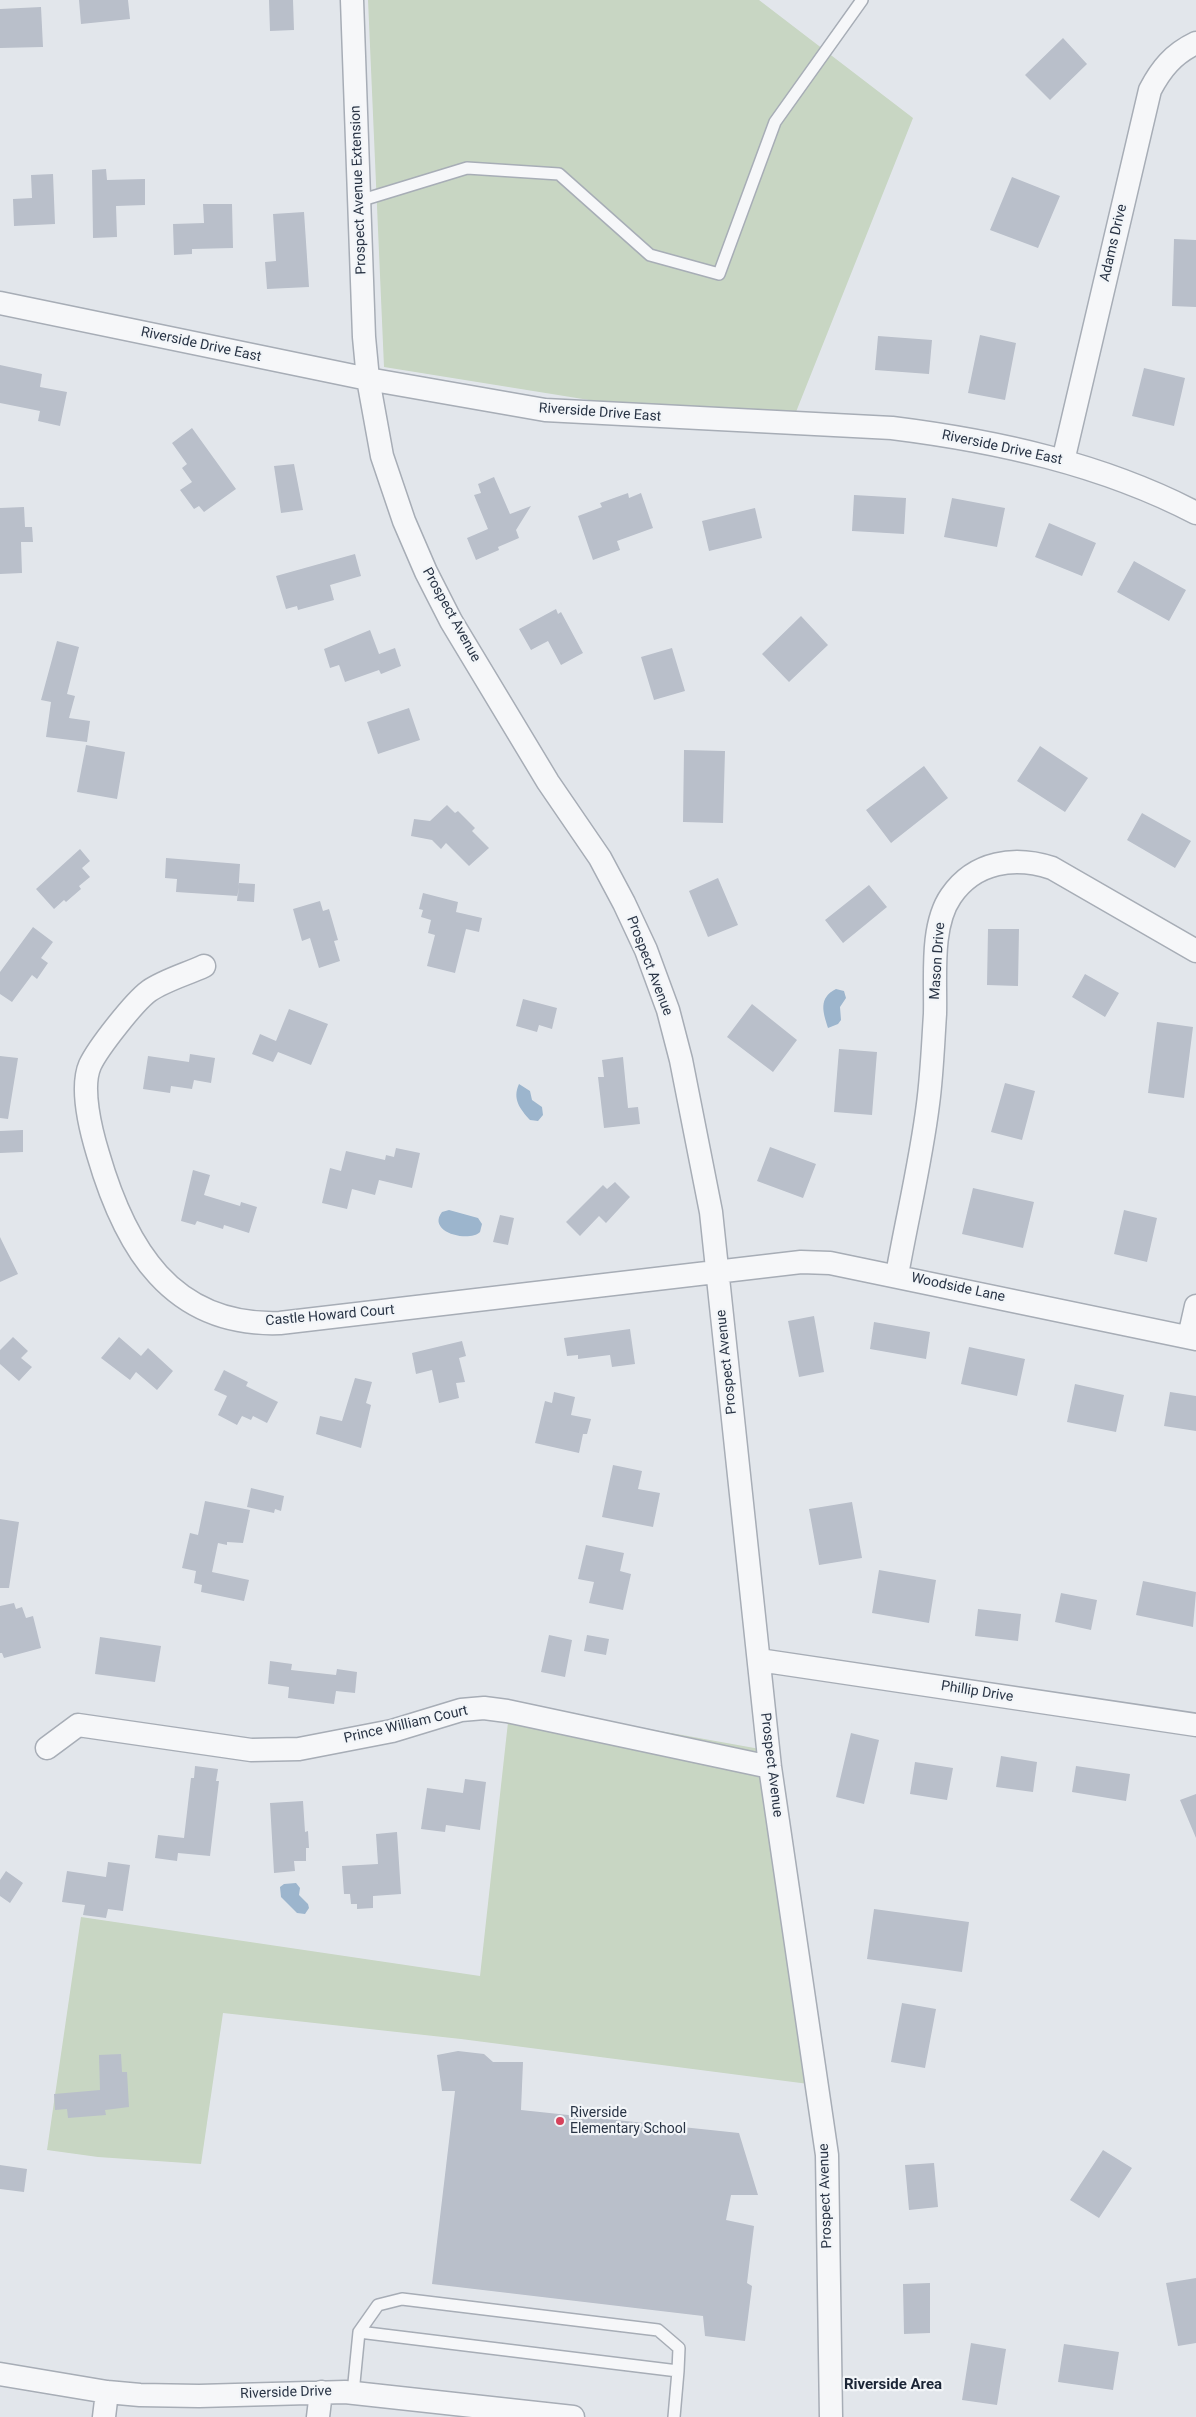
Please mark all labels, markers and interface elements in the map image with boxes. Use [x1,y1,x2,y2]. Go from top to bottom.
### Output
street label: Prospect Avenue Extension [348,105,370,275]
street label: Adams Drive [1097,203,1131,283]
street label: Riverside Drive East [139,324,263,366]
street label: Riverside Drive East [538,400,662,426]
street label: Riverside Drive East [940,427,1064,469]
street label: Prospect Avenue [418,565,484,665]
street label: Prospect Avenue [622,914,676,1018]
street label: Mason Drive [927,922,949,1000]
street label: Woodside Lane [909,1270,1007,1306]
street label: Castle Howard Court [265,1302,395,1330]
street label: Prospect Avenue [713,1309,741,1415]
street label: Phillip Drive [940,1678,1014,1706]
street label: Prince William Court [342,1703,470,1747]
street label: Prospect Avenue [756,1712,786,1818]
place label: Riverside Elementary School [570,2105,686,2138]
marker: Riverside Elementary School [554,2115,566,2127]
street label: Prospect Avenue [816,2143,836,2249]
district label: Riverside Area [844,2376,942,2394]
street label: Riverside Drive [240,2383,332,2403]

